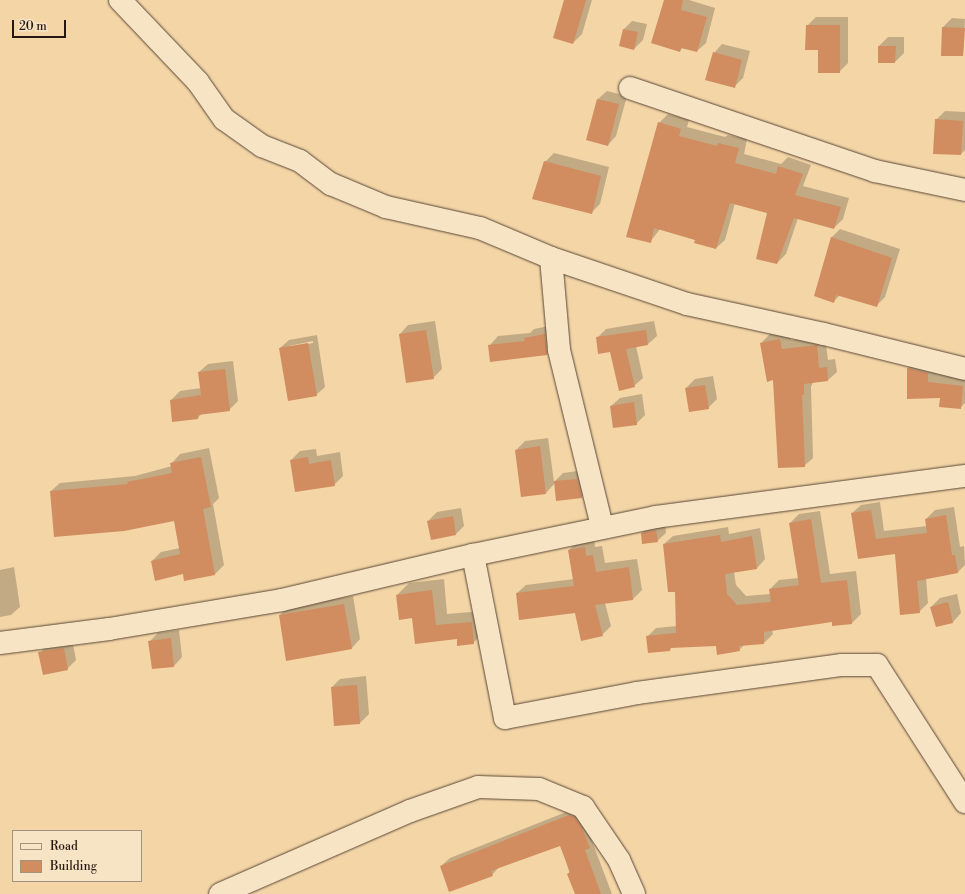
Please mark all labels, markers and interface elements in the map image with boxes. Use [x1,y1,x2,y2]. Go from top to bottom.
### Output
scale bar [14,12,68,38]
text: 20 m [19,19,47,34]
legend [12,830,142,882]
text: Road [50,839,78,854]
text: Building [50,859,97,874]

